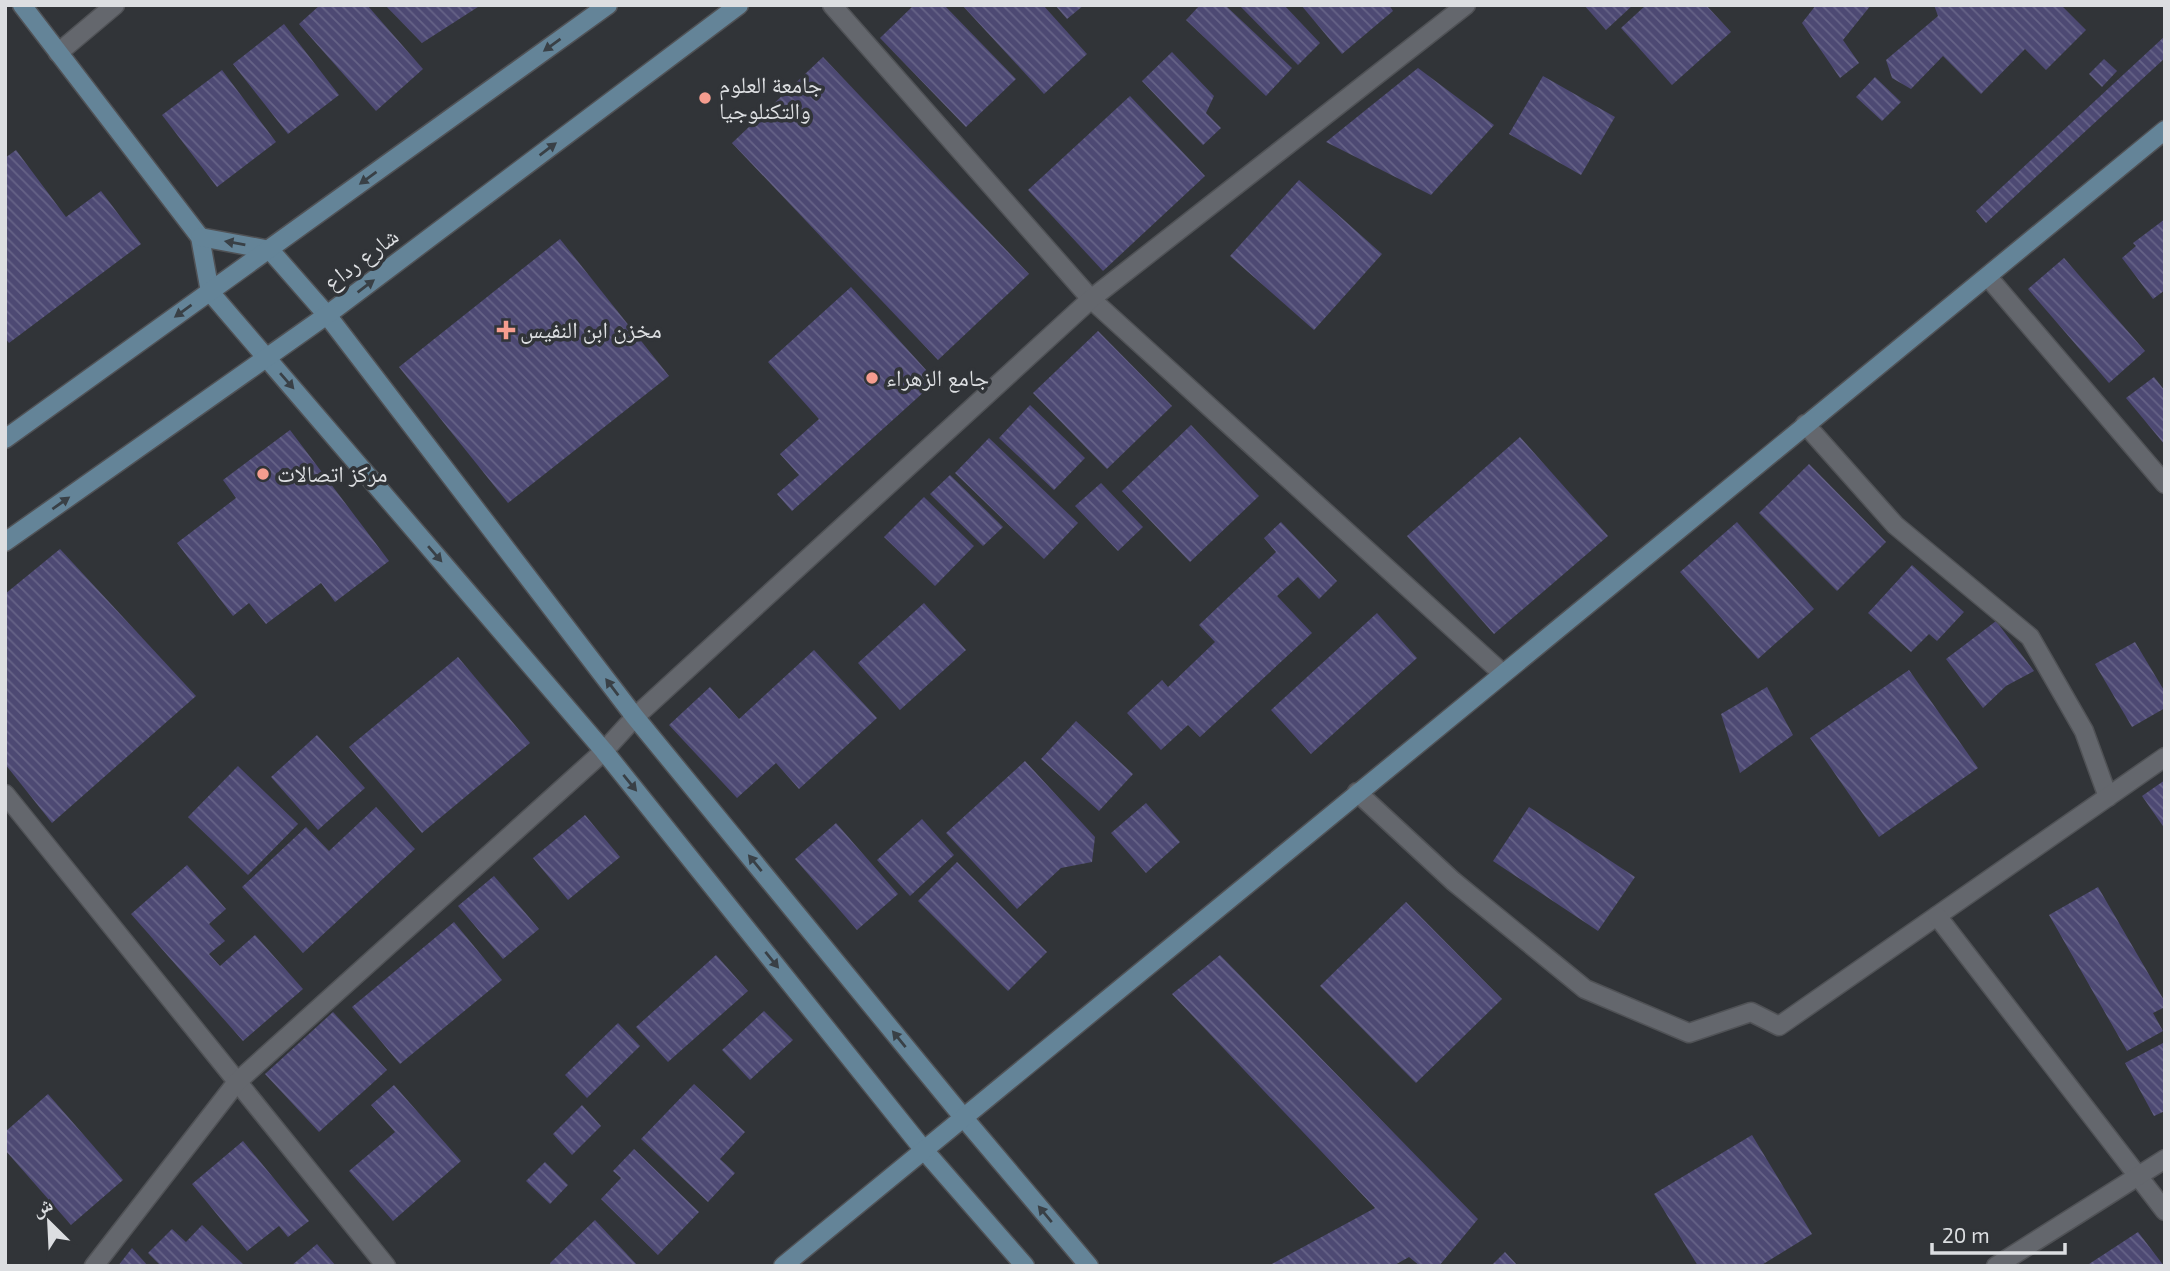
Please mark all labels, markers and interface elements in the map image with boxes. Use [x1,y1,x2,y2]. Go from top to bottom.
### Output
one-way arrow [543,38,562,52]
place label: جامعة العلوم والتكنلوجيا [719,70,823,124]
marker: جامعة العلوم والتكنلوجيا [697,90,713,106]
one-way arrow [539,142,557,156]
one-way arrow [359,171,377,185]
street label: شارع رداع [317,221,405,297]
one-way arrow [224,237,246,248]
one-way arrow [357,279,375,293]
one-way arrow [174,304,192,318]
place label: مخزن ابن النفيس [520,315,662,344]
marker: مخزن ابن النفيس [498,322,514,338]
place label: جامع الزهراء [886,363,989,393]
marker: جامع الزهراء [864,370,880,386]
one-way arrow [279,372,295,390]
place label: مركز اتصالات [277,459,388,487]
marker: مركز اتصالات [255,466,271,482]
one-way arrow [52,496,70,510]
one-way arrow [427,545,442,562]
one-way arrow [604,678,619,696]
one-way arrow [622,774,636,792]
one-way arrow [748,855,763,872]
one-way arrow [764,952,779,969]
one-way arrow [892,1031,907,1048]
north arrow [14,1187,84,1257]
text: ش [28,1191,56,1222]
one-way arrow [1038,1205,1053,1222]
scale bar [1932,1212,2065,1256]
text: 20 m [1942,1222,1990,1247]

